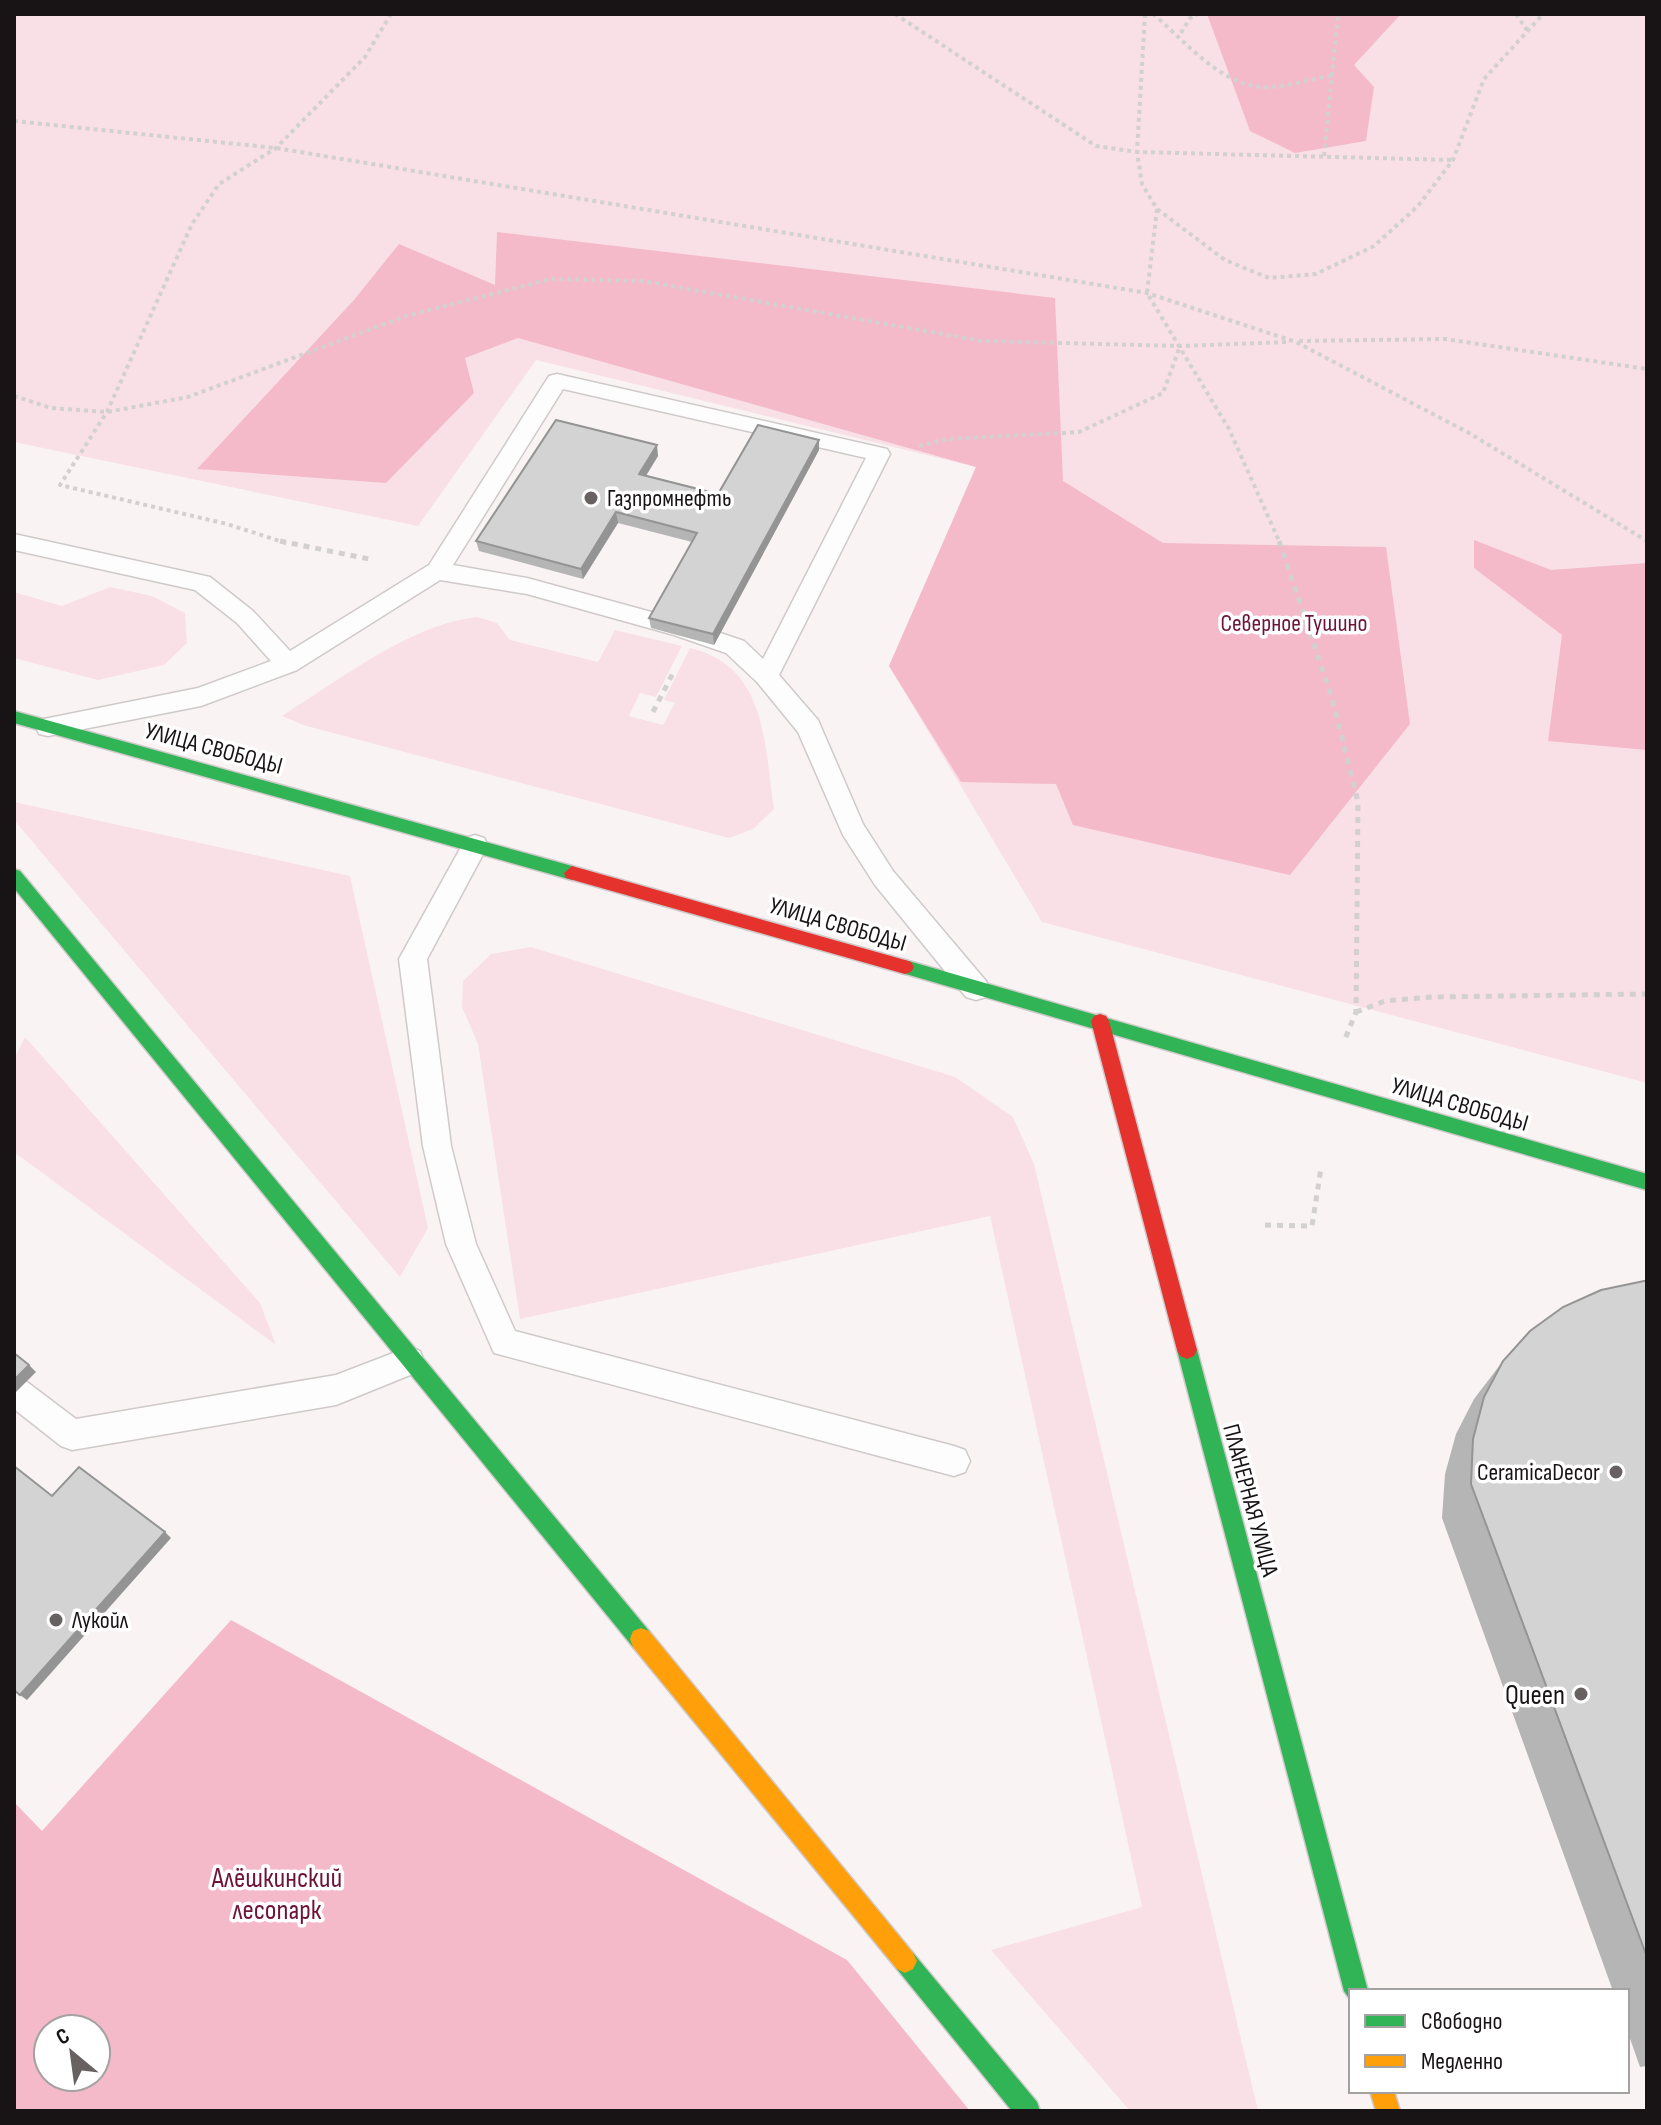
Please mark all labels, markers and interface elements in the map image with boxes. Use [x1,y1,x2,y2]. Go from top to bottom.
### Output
place label: Газпромнефть [607,484,731,513]
marker: Газпромнефть [582,489,600,507]
park label: Северное Тушино [1221,609,1367,638]
street label: УЛИЦА СВОБОДЫ [142,716,286,781]
street label: УЛИЦА СВОБОДЫ [766,891,910,958]
street label: УЛИЦА СВОБОДЫ [1388,1071,1532,1138]
street label: ПЛАНЕРНАЯ УЛИЦА [1216,1421,1285,1580]
place label: CeramicaDecor [1477,1458,1600,1487]
marker: CeramicaDecor [1607,1463,1625,1481]
place label: Лукойл [71,1606,129,1635]
marker: Лукойл [47,1611,65,1629]
place label: Queen [1505,1679,1565,1712]
marker: Queen [1572,1685,1590,1703]
park label: Алёшкинский лесопарк [211,1862,342,1927]
legend [1349,1989,1629,2093]
text: Свободно [1421,2007,1502,2036]
north arrow [32,2013,112,2093]
text: С [52,2022,75,2051]
text: Медленно [1421,2047,1503,2076]

